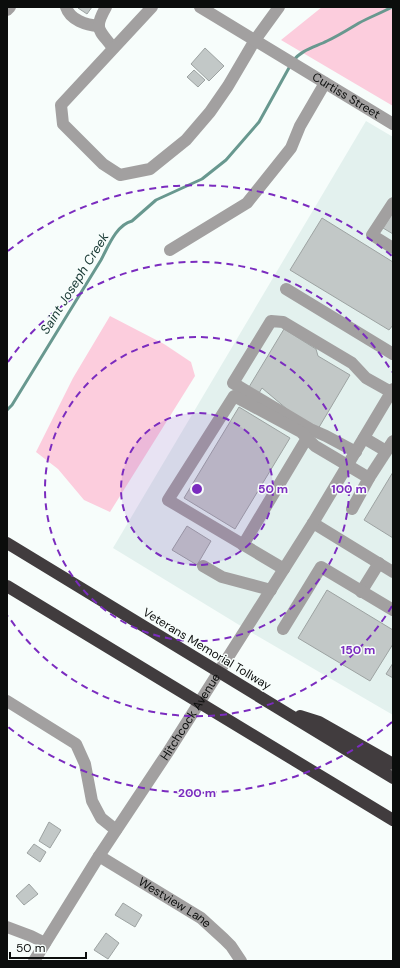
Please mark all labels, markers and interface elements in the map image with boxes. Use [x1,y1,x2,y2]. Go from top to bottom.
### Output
street label: Curtiss Street [309,69,383,123]
water label: Saint Joseph Creek [36,229,113,337]
text: 50 m [258,481,288,497]
text: 100 m [331,481,367,497]
centre of rings [190,482,204,496]
street label: Veterans Memorial Tollway [140,604,274,694]
text: 150 m [341,642,375,658]
street label: Hitchcock Avenue [157,670,224,763]
text: 200 m [178,785,216,801]
street label: Westview Lane [135,874,215,932]
scale bar [10,934,86,960]
text: 50 m [16,940,45,956]

